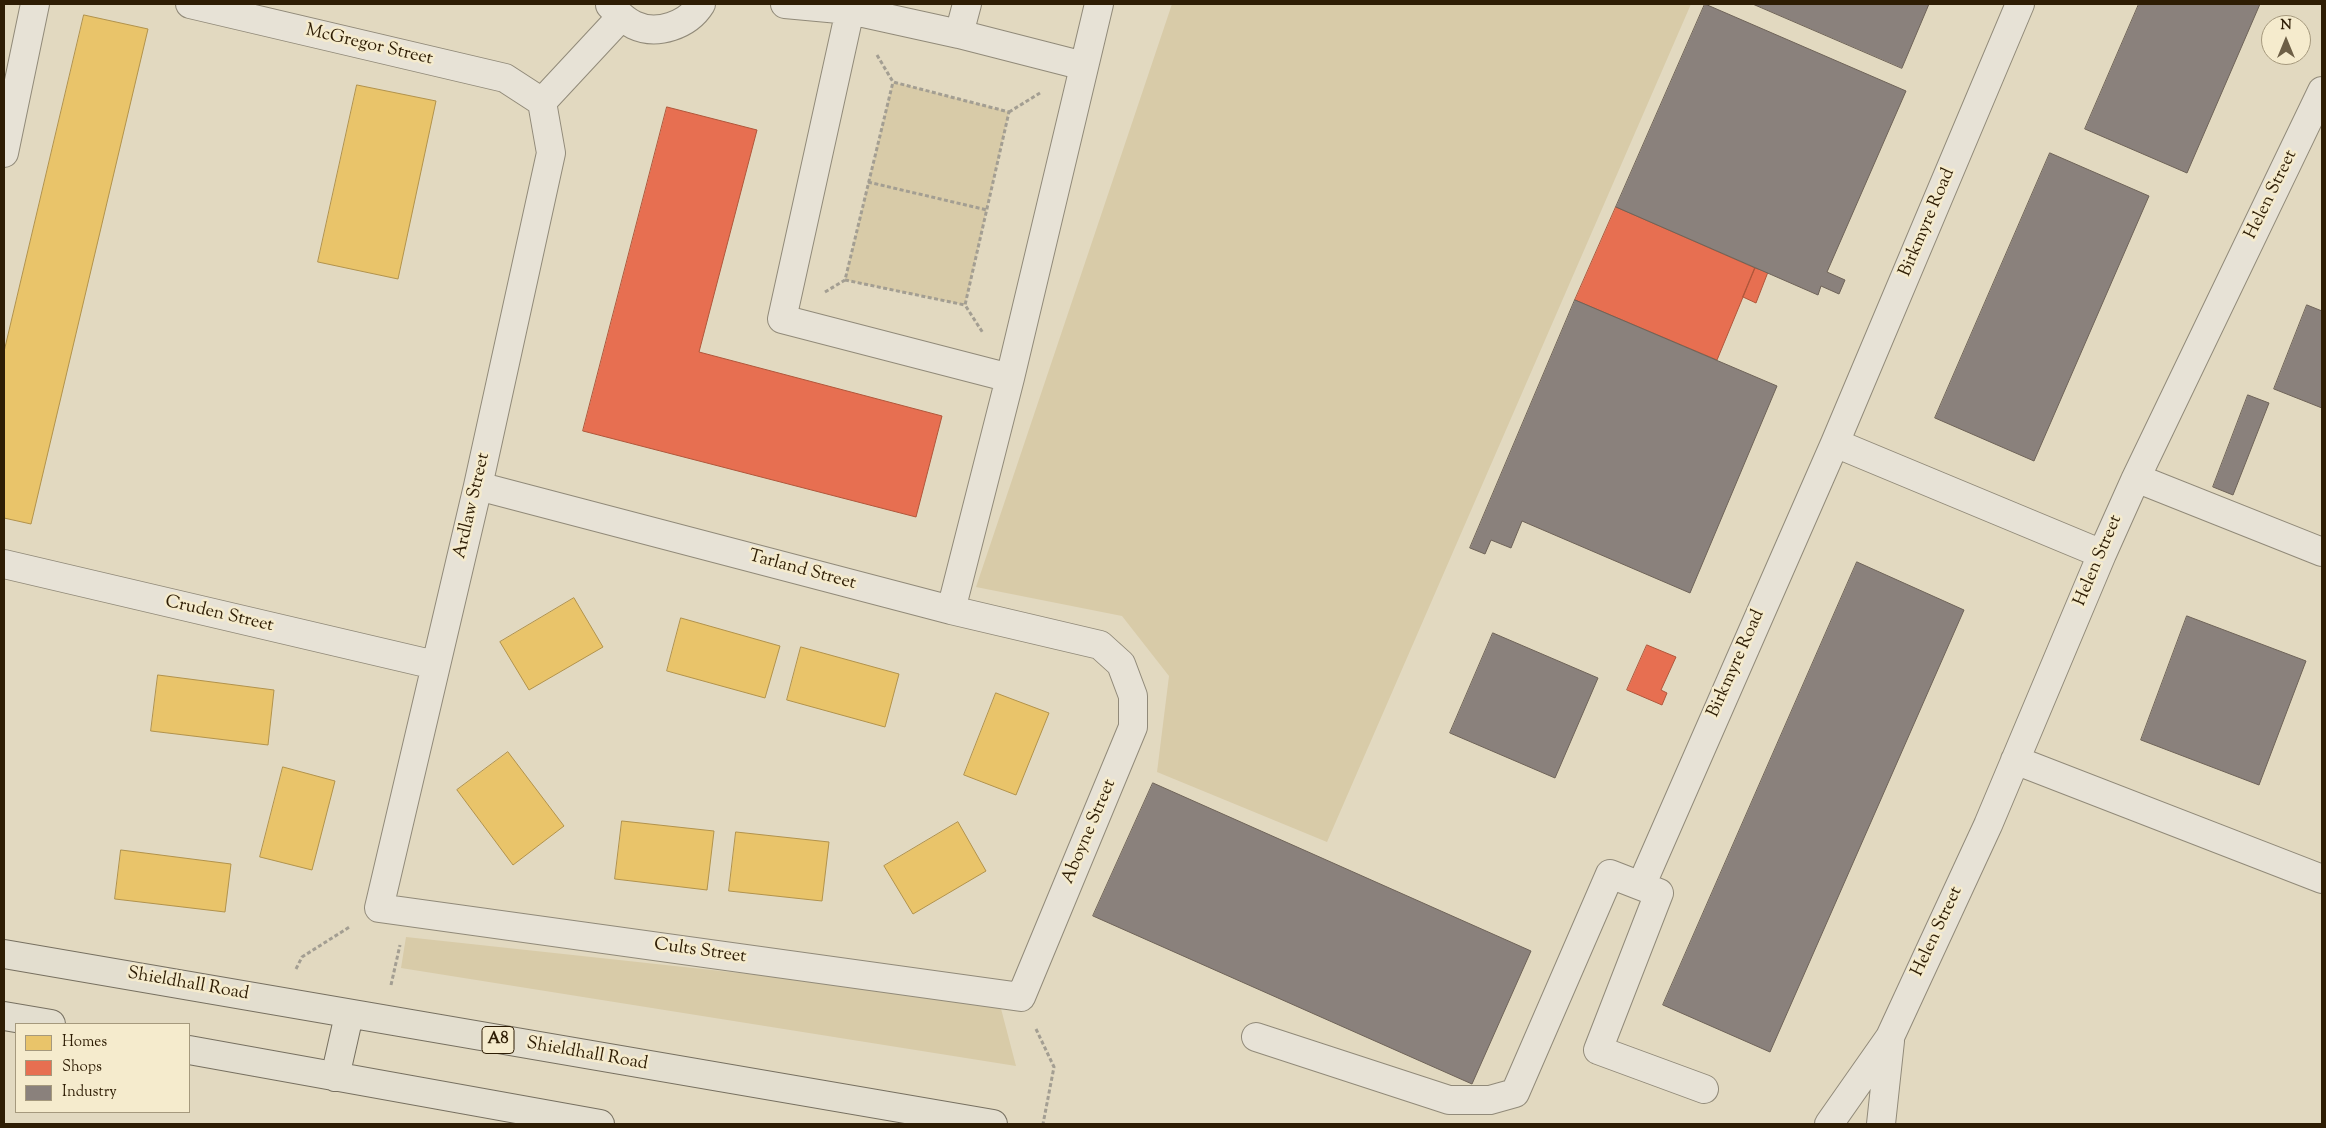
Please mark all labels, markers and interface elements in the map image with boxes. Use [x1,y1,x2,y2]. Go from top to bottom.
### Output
north arrow [2261,15,2311,65]
text: N [2280,16,2292,36]
street label: McGregor Street [303,21,435,71]
street label: Helen Street [2241,147,2303,243]
street label: Birkmyre Road [1895,166,1961,280]
street label: Ardlaw Street [450,451,496,561]
street label: Helen Street [2070,512,2128,610]
street label: Tarland Street [746,546,858,596]
street label: Cruden Street [163,592,275,638]
street label: Birkmyre Road [1704,607,1770,721]
street label: Aboyne Street [1058,776,1122,888]
street label: Helen Street [1908,884,1968,980]
street label: Cults Street [652,935,748,969]
street label: Shieldhall Road [126,964,250,1006]
legend [15,1023,190,1113]
road number: A8 [482,1026,514,1054]
text: Homes [62,1032,107,1053]
street label: Shieldhall Road [525,1034,649,1076]
text: Shops [62,1057,102,1078]
text: Industry [62,1082,117,1103]

